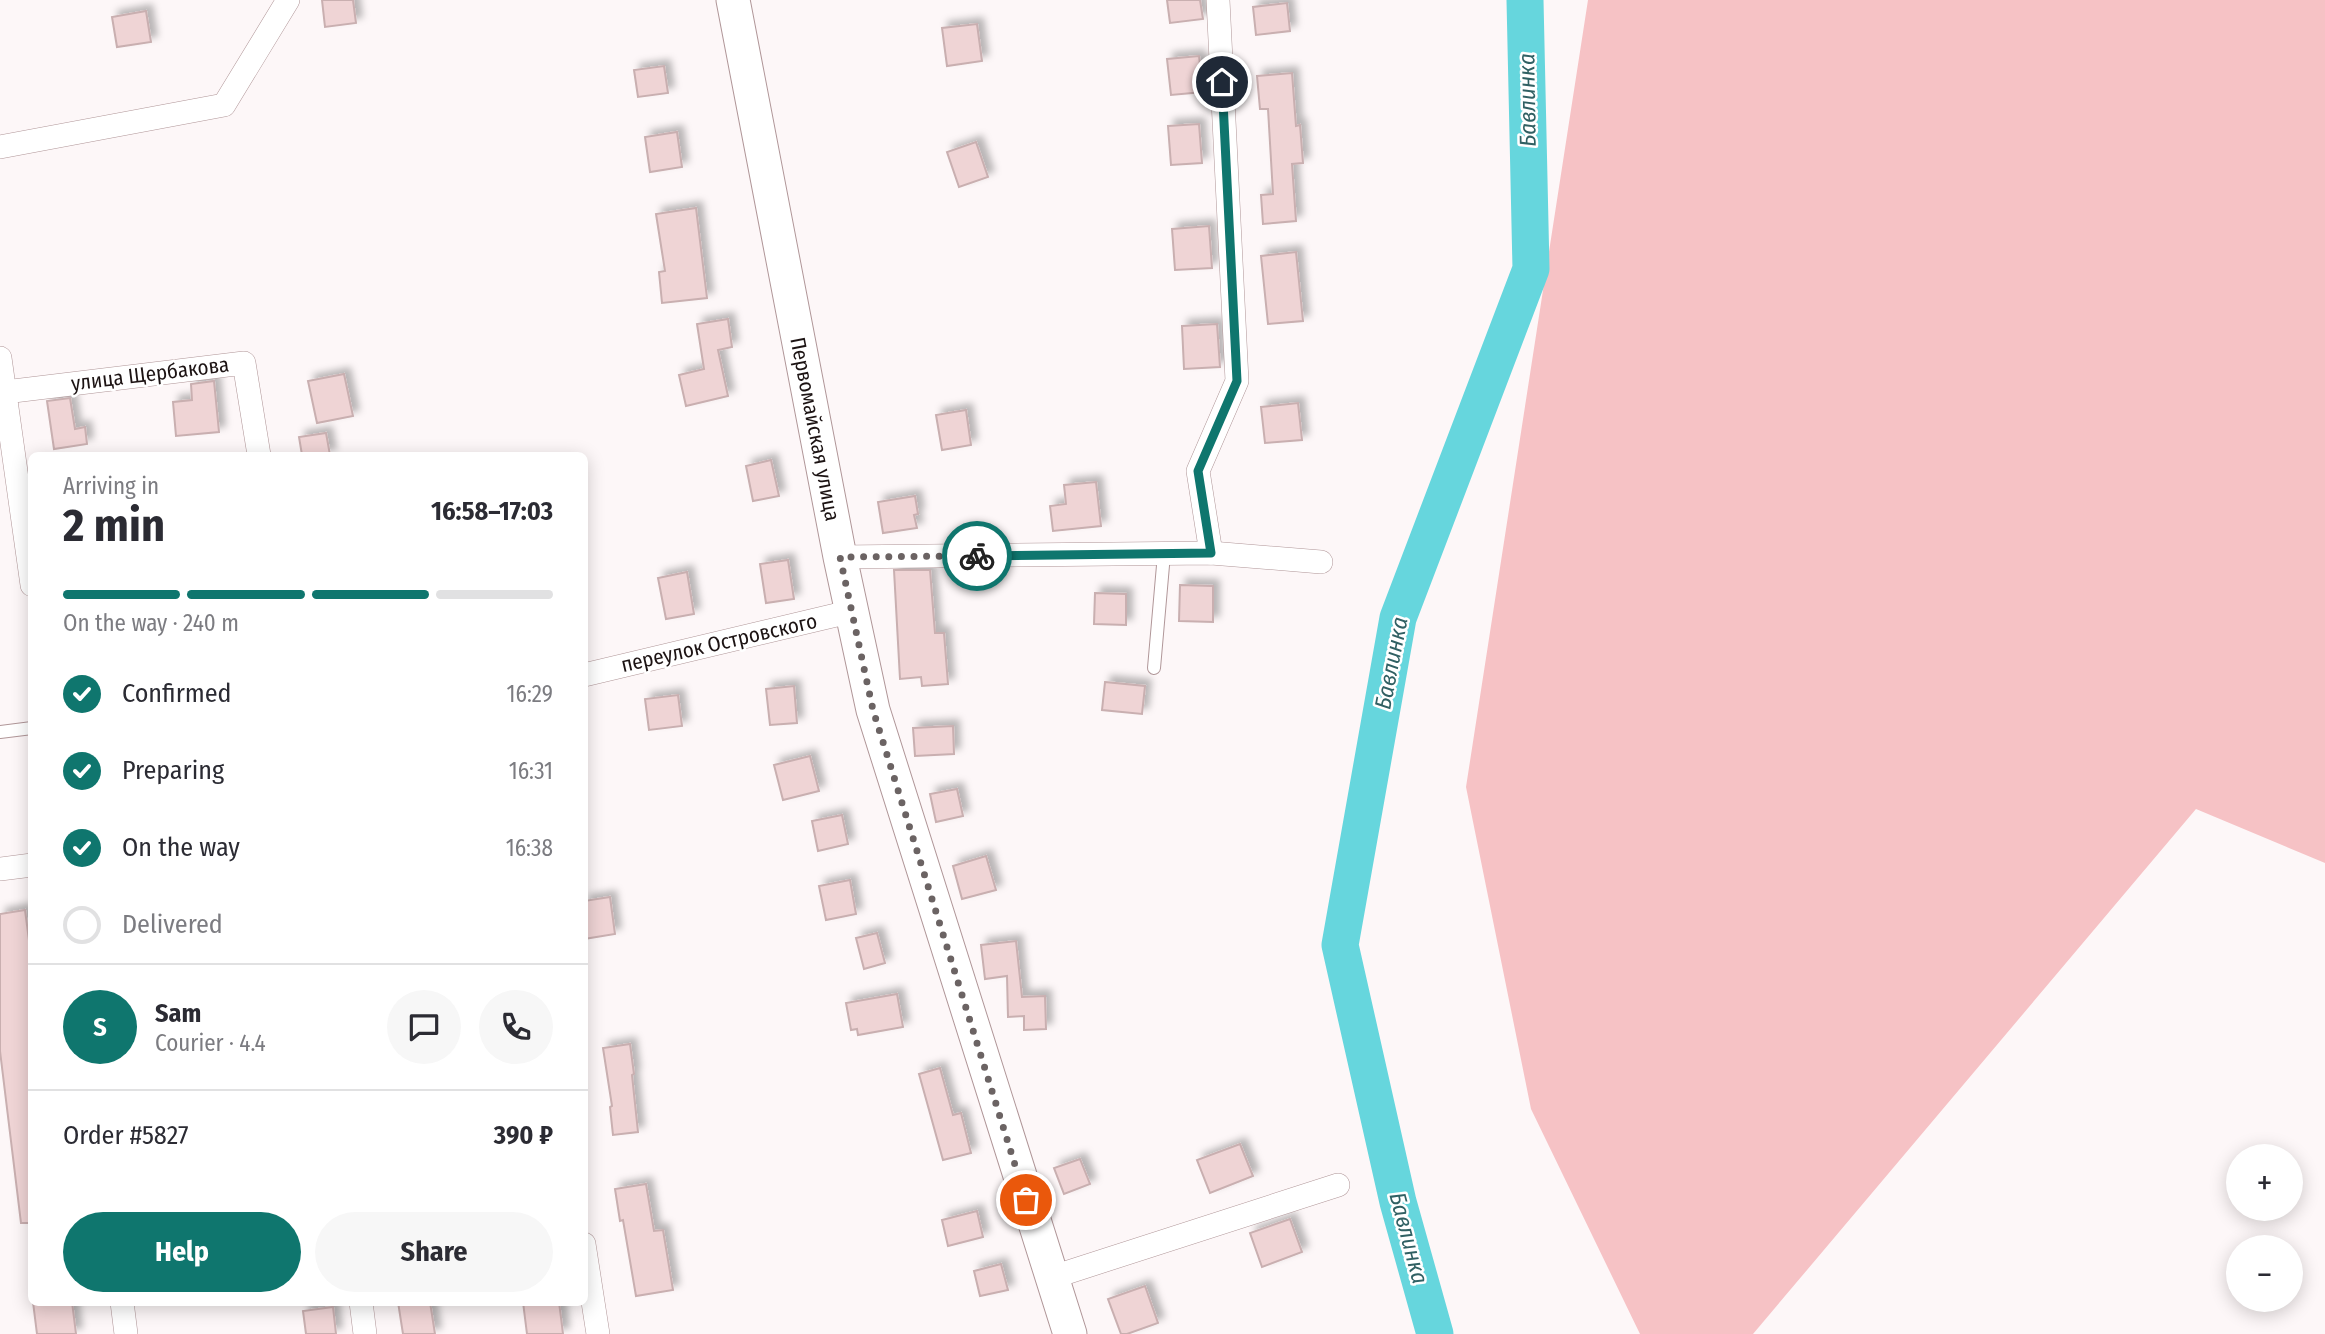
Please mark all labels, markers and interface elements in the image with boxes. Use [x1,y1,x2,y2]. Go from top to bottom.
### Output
pin [1192,52,1252,112]
water label: Бавлинка [1512,53,1542,147]
icon: home [1203,63,1241,101]
street label: Первомайская улица [784,335,846,523]
street label: улица Щербакова [70,351,230,397]
text: Arriving in [63,472,159,500]
text: 16:58–17:03 [431,496,553,527]
text: 2 min [63,498,165,553]
courier [942,521,1012,591]
icon: bike [958,537,996,575]
street label: переулок Островского [618,608,820,678]
text: On the way · 240 m [63,609,239,637]
water label: Бавлинка [1368,614,1414,712]
icon: check [63,675,101,713]
text: Confirmed [122,678,232,709]
text: 16:29 [507,680,553,708]
icon: check [63,752,101,790]
text: Preparing [122,755,224,786]
text: 16:31 [509,757,553,785]
icon: check [63,829,101,867]
text: On the way [122,832,240,863]
text: 16:38 [506,834,553,862]
text: Delivered [122,909,223,940]
button: chat [387,990,461,1064]
button: phone [479,990,553,1064]
text: Sam [155,998,201,1029]
text: S [93,1012,107,1043]
text: Courier · 4.4 [155,1029,266,1057]
text: Order #5827 [63,1120,188,1151]
text: 390 ₽ [494,1120,553,1151]
map controls [2226,1144,2303,1312]
button: + [2226,1144,2303,1221]
pin [996,1170,1056,1230]
icon: bag [1007,1181,1045,1219]
water label: Бавлинка [1383,1189,1435,1287]
button: Help [63,1212,301,1292]
button: Share [315,1212,553,1292]
button: − [2226,1235,2303,1312]

